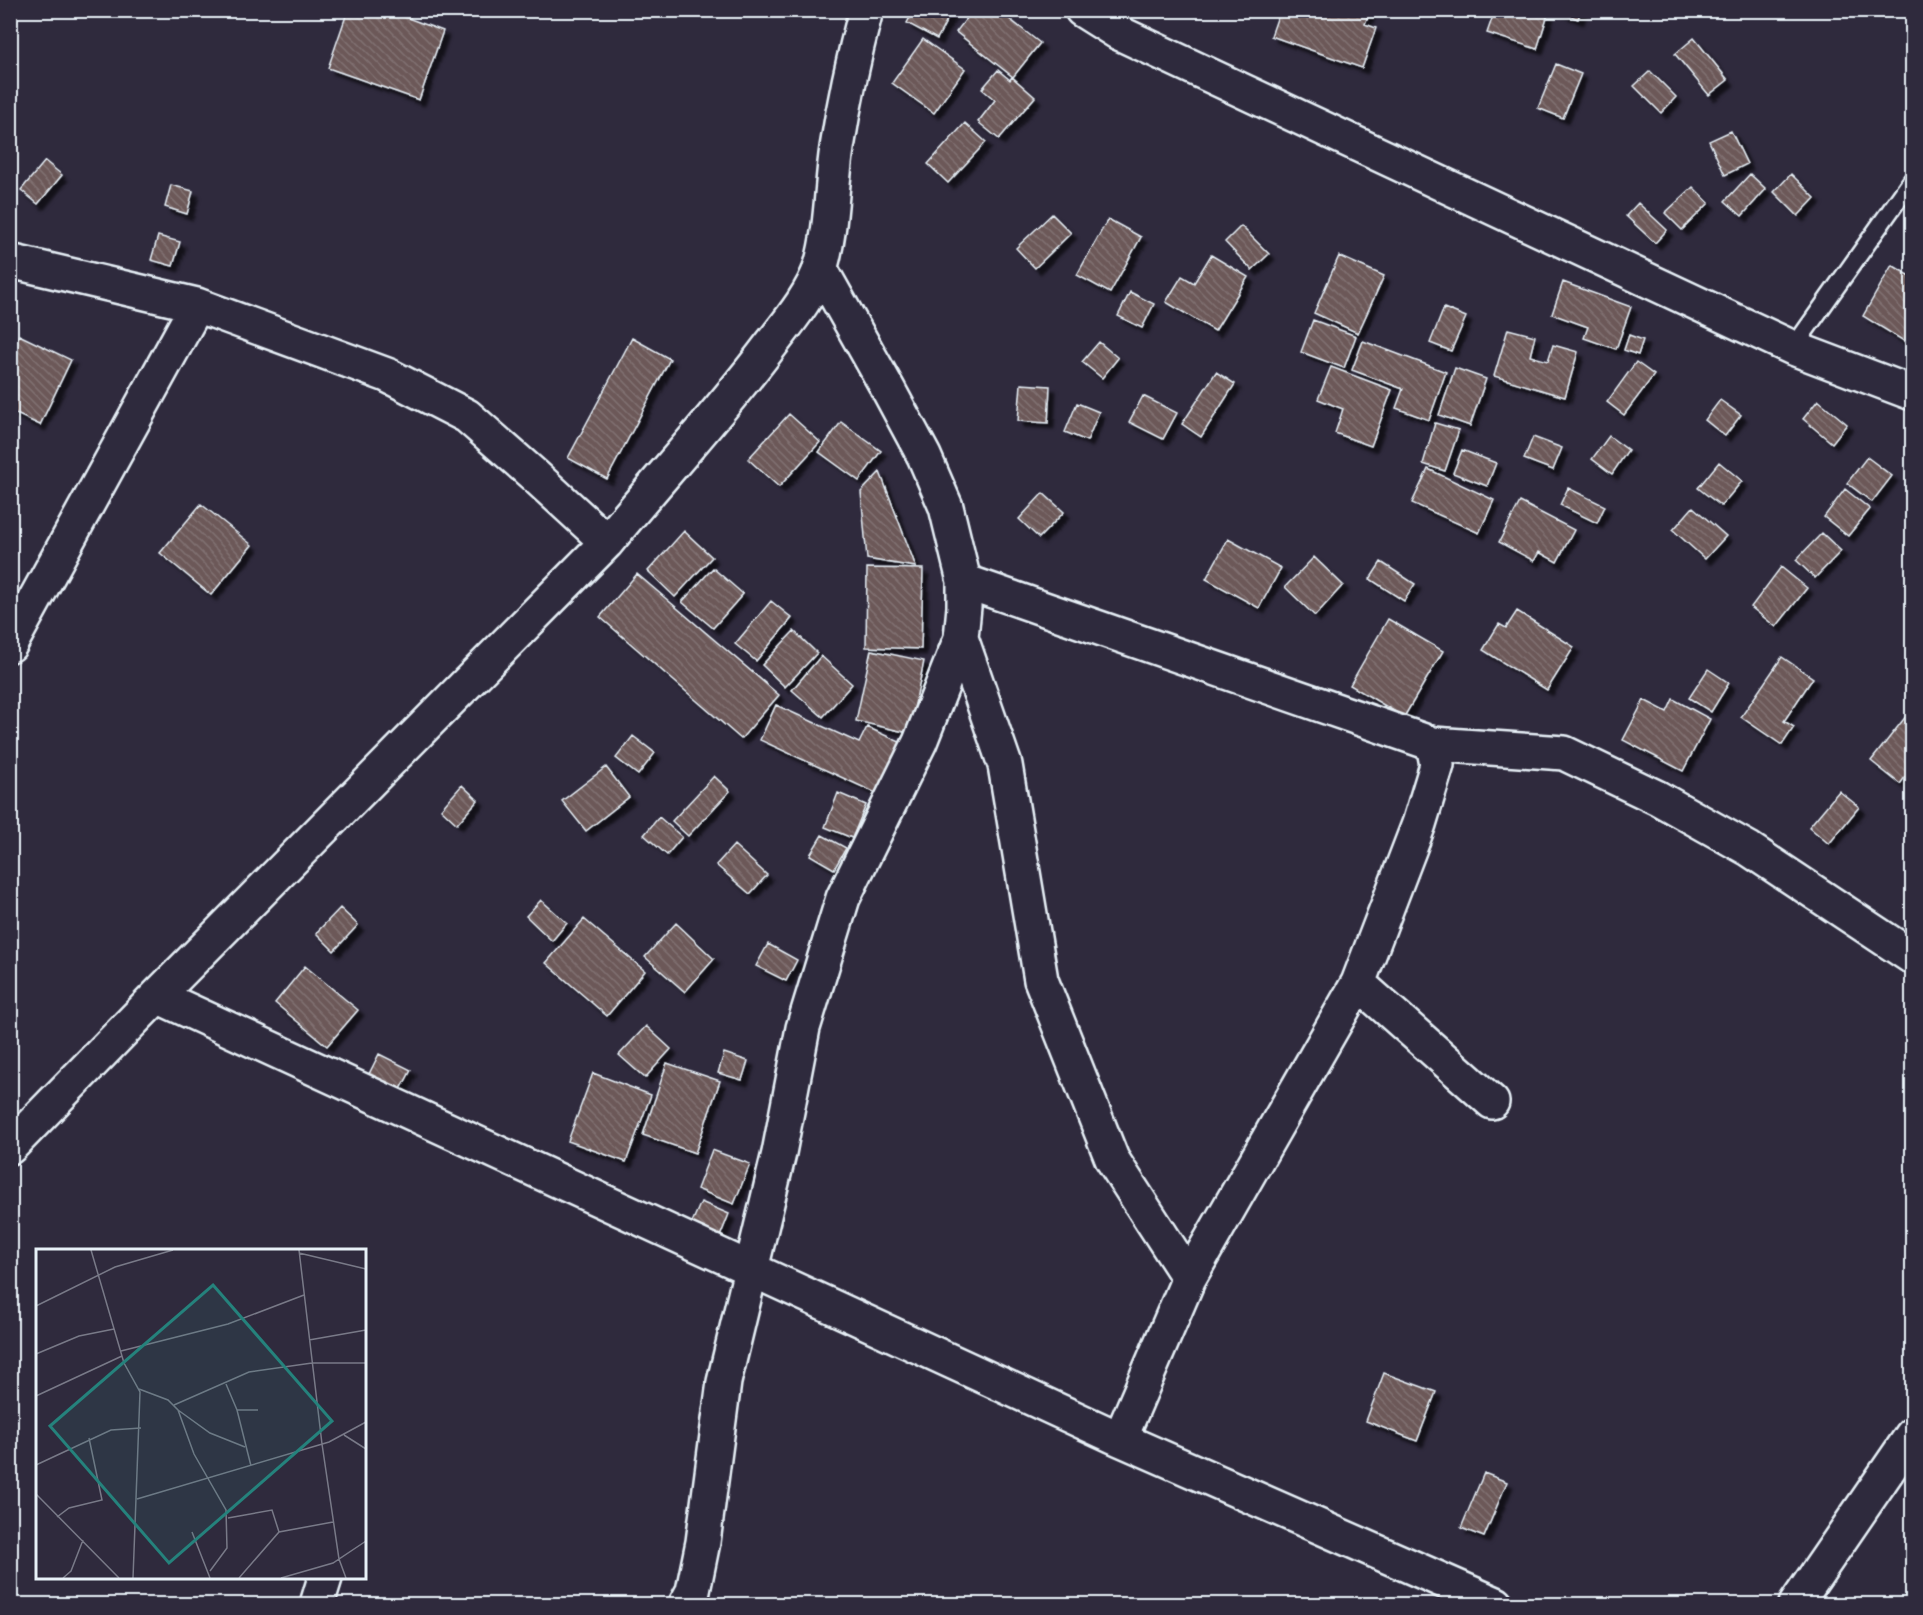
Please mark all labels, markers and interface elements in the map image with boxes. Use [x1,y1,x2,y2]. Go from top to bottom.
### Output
inset map [36,1249,366,1579]

